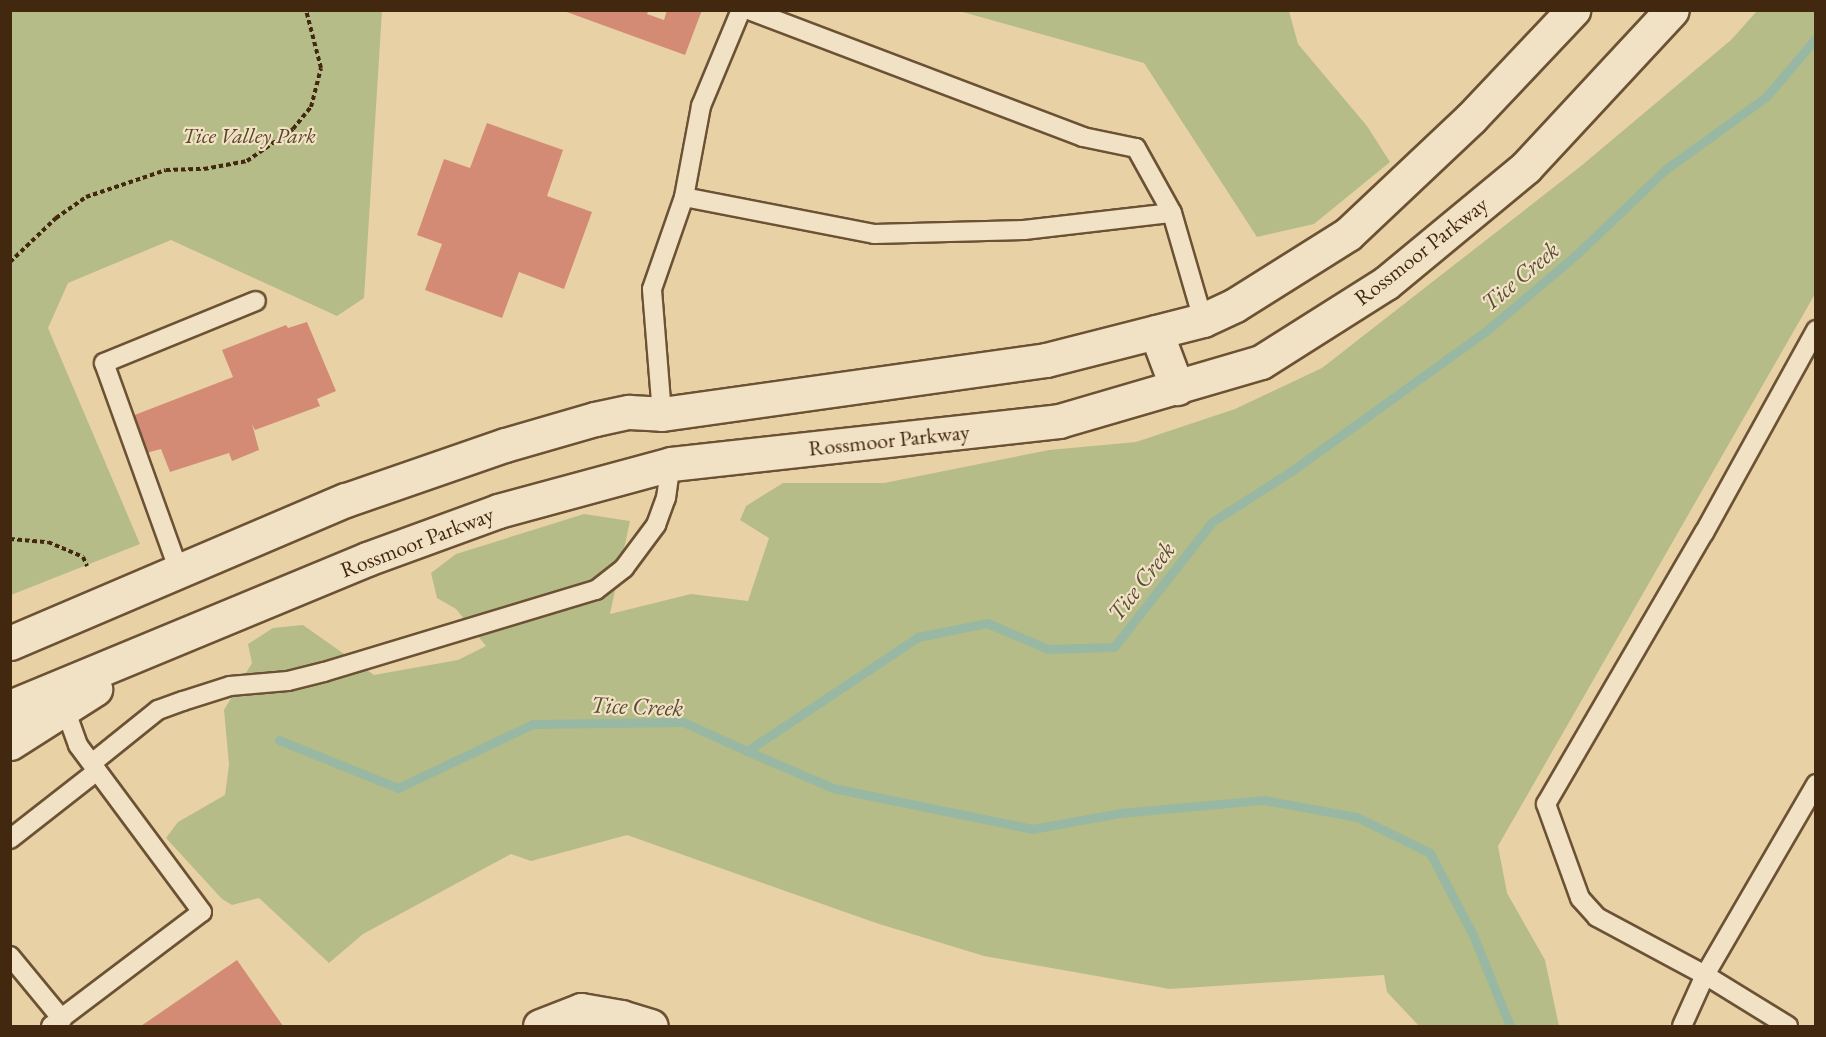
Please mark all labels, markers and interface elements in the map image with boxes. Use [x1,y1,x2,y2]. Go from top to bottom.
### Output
park label: Tice Valley Park [182,123,316,149]
street label: Rossmoor Parkway [1349,191,1493,311]
water label: Tice Creek [1475,235,1565,317]
street label: Rossmoor Parkway [807,418,971,462]
street label: Rossmoor Parkway [337,501,497,583]
water label: Tice Creek [1101,536,1181,626]
water label: Tice Creek [590,690,684,722]

